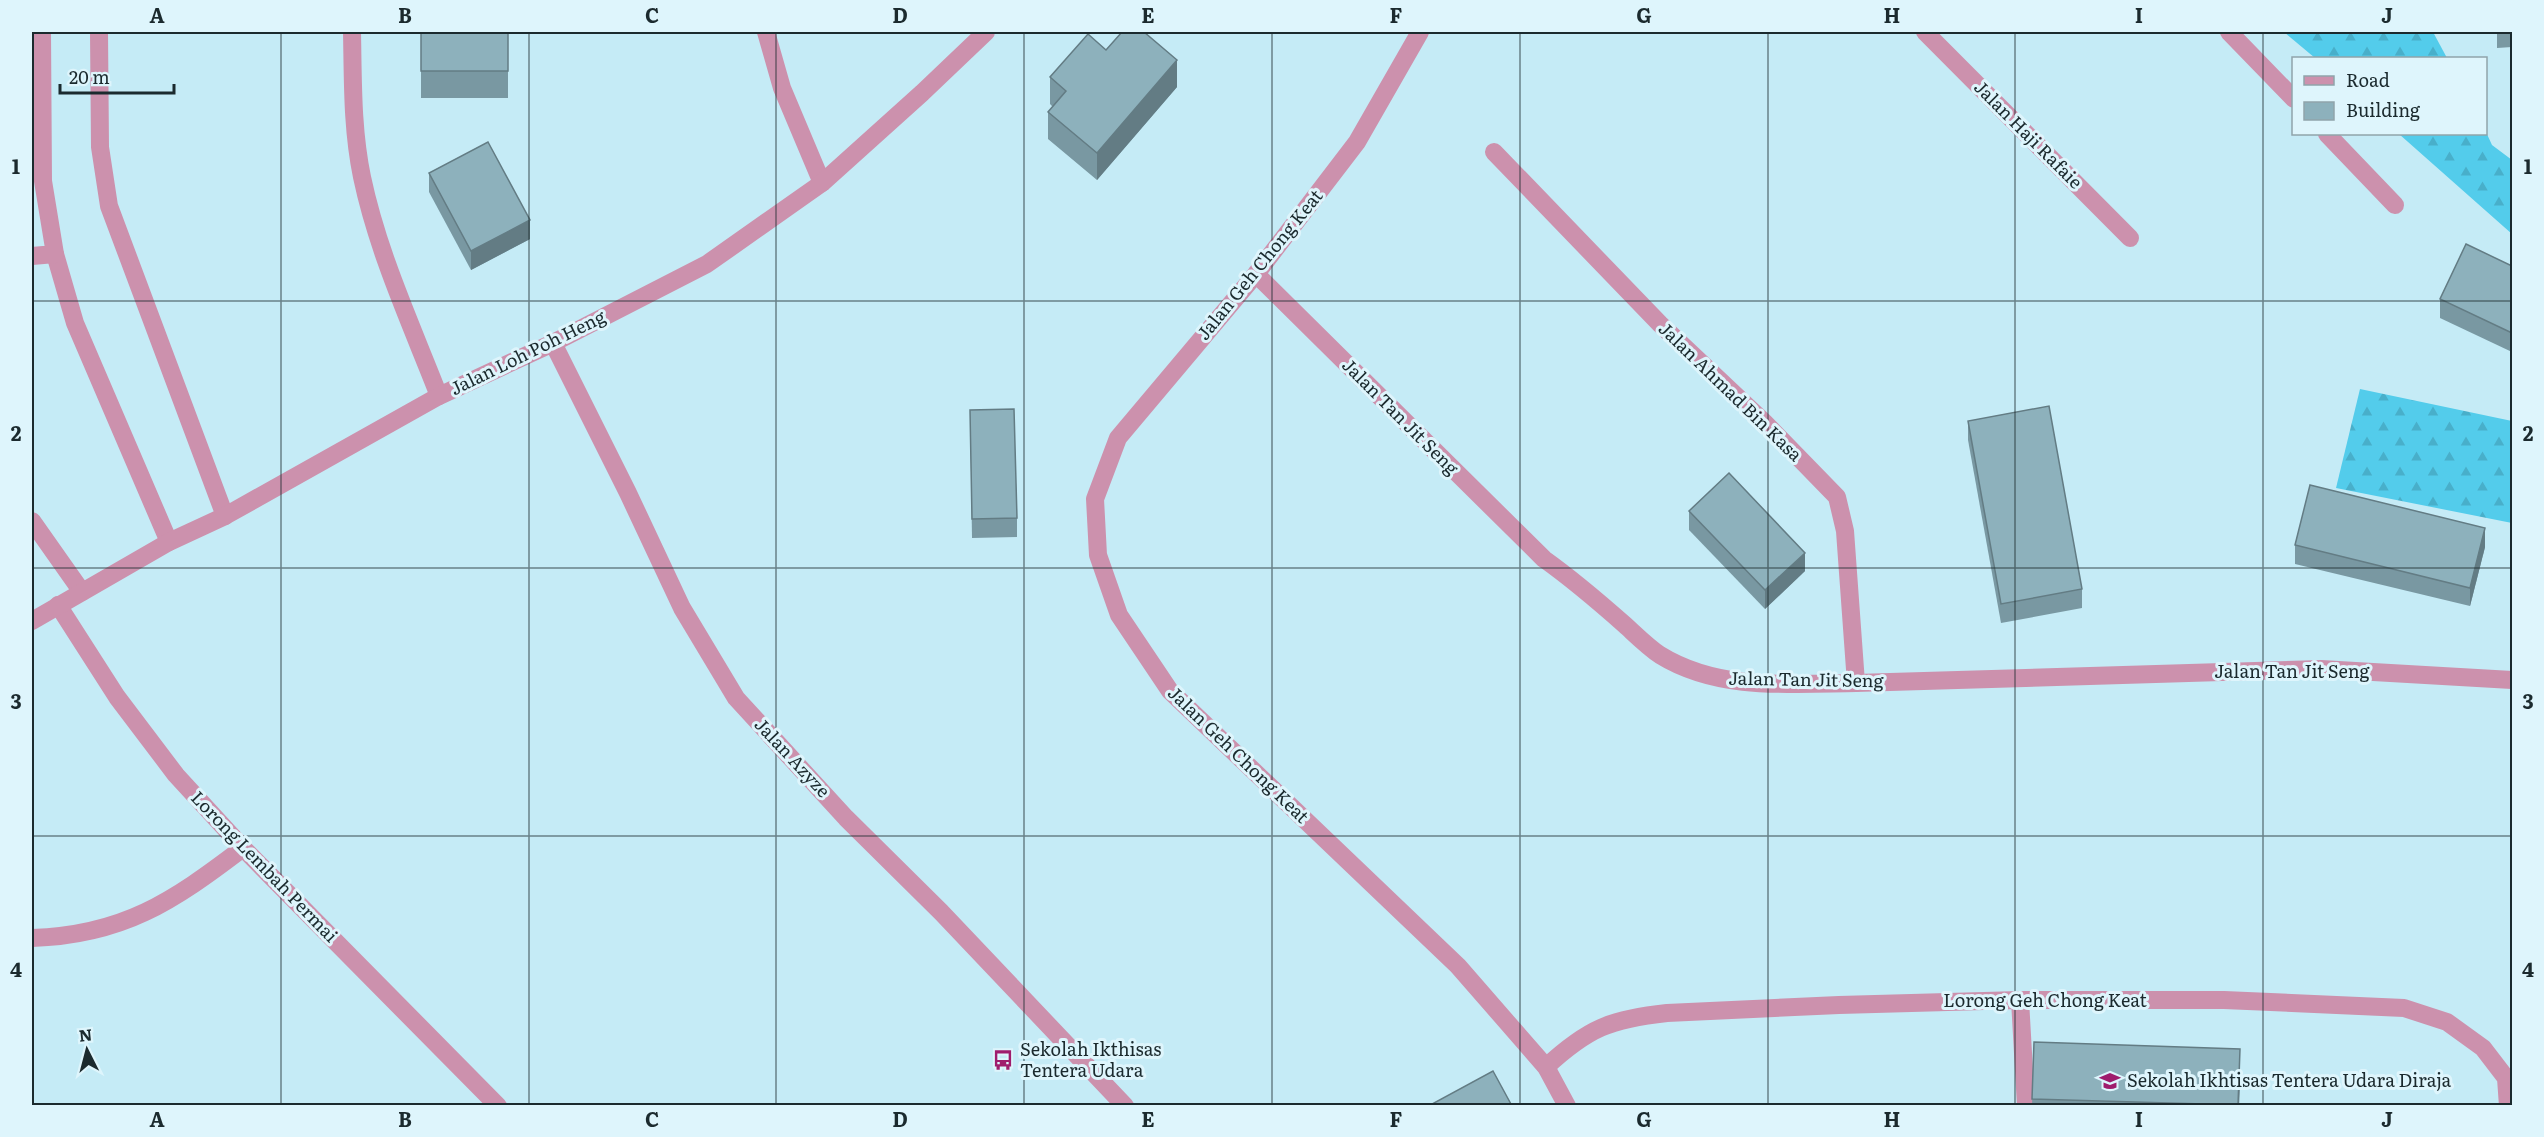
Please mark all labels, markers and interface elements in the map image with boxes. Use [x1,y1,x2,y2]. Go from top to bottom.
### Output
text: A [149,0,165,29]
text: B [398,0,412,29]
text: C [645,0,659,29]
text: D [892,0,908,29]
text: E [1141,0,1155,29]
text: F [1390,0,1403,29]
text: G [1636,0,1652,29]
text: H [1884,0,1900,29]
text: I [2135,0,2143,29]
text: J [2381,0,2393,29]
scale bar [60,57,174,95]
legend [2292,57,2487,135]
text: 20 m [69,63,110,90]
text: Road [2346,66,2390,93]
street label: Jalan Haji Rafaie [1969,73,2090,194]
text: Building [2346,96,2421,123]
text: 1 [12,150,20,180]
text: 1 [2524,150,2532,180]
street label: Jalan Geh Chong Keat [1189,182,1329,345]
street label: Jalan Loh Poh Heng [445,302,611,401]
street label: Jalan Ahmad Bin Kasa [1653,315,1809,467]
street label: Jalan Tan Jit Seng [1337,351,1466,481]
text: 2 [11,417,22,447]
text: 2 [2523,417,2534,447]
street label: Jalan Tan Jit Seng [2214,657,2371,684]
street label: Jalan Tan Jit Seng [1728,664,1885,693]
street label: Jalan Geh Chong Keat [1162,679,1316,829]
text: 3 [10,685,22,715]
text: 3 [2522,685,2534,715]
street label: Jalan Azyze [749,711,837,803]
street label: Lorong Lembah Permai [185,784,345,948]
text: 4 [10,953,22,983]
text: 4 [2522,953,2534,983]
street label: Lorong Geh Chong Keat [1943,986,2147,1013]
north arrow [57,1020,117,1080]
text: N [77,1021,93,1047]
place label: Sekolah Ikthisas Tentera Udara [1020,1035,1161,1083]
bus stop icon: Sekolah Ikthisas Tentera Udara [991,1048,1015,1072]
place label: Sekolah Ikhtisas Tentera Udara Diraja [2127,1066,2451,1093]
school or university icon: Sekolah Ikhtisas Tentera Udara Diraja [2098,1069,2122,1093]
text: A [149,1103,165,1133]
text: B [398,1103,412,1133]
text: C [645,1103,659,1133]
text: D [892,1103,908,1133]
text: E [1141,1103,1155,1133]
text: F [1390,1103,1403,1133]
text: G [1636,1103,1652,1133]
text: H [1884,1103,1900,1133]
text: I [2135,1103,2143,1133]
text: J [2381,1103,2393,1133]

